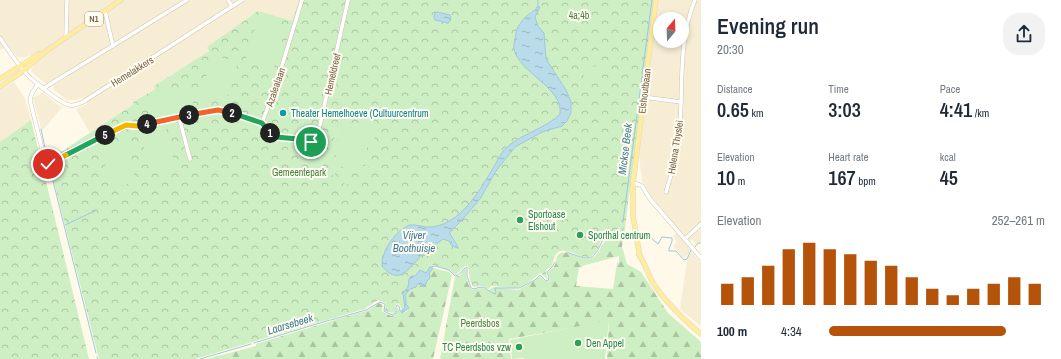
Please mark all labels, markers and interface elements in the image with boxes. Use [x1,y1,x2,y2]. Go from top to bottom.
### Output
park label: 4a;4b [569,9,590,22]
text: Evening run [717,11,819,41]
road number: N1 [85,12,103,26]
north arrow [653,12,689,48]
map controls [653,12,689,48]
button: share [1003,13,1045,55]
text: 20:30 [717,41,744,58]
street label: Hemeldreef [321,51,344,96]
street label: Hemelakkers [109,53,156,90]
street label: Azalealaan [262,66,288,109]
street label: Elshoutbaan [635,68,654,114]
text: Distance [717,82,753,96]
text: Time [828,82,849,96]
text: Pace [940,82,960,96]
text: 0.65 [717,96,749,123]
text: 3:03 [828,96,861,123]
text: 4:41 [940,96,972,123]
pin: 2 [222,103,242,123]
pin: 3 [179,105,199,125]
text: 2 [229,106,235,120]
text: km [749,106,763,120]
text: /km [972,106,989,120]
place label: Theater Hemelhoeve (Cultuurcentrum [291,107,429,120]
text: 3 [186,108,192,122]
marker: Theater Hemelhoeve (Cultuurcentrum [278,108,288,118]
pin: 4 [137,114,157,134]
text: 4 [144,117,150,131]
street label: Helena Thyslei [665,119,686,175]
water label: Mickse Beek [615,122,635,175]
pin: 1 [260,123,280,143]
pin: 5 [95,125,115,145]
pin [294,125,328,159]
text: 1 [267,126,273,140]
text: 5 [102,128,108,142]
icon: arrive [300,131,322,153]
pin [31,147,65,181]
text: Elevation [717,150,755,164]
text: Heart rate [828,150,868,164]
text: kcal [940,150,956,164]
icon: check [37,153,59,175]
text: 10 [717,164,735,191]
text: 167 [828,164,856,191]
text: 45 [940,164,958,191]
park label: Gemeentepark [272,166,327,179]
text: m [735,174,745,188]
text: bpm [856,174,876,188]
place label: Sportoase Elshout [528,208,566,233]
text: Elevation [717,212,761,229]
text: 252–261 m [992,212,1045,229]
marker: Sportoase Elshout [515,215,525,225]
water label: Vijver Boothuisje [393,228,435,255]
place label: Sporthal centrum [588,229,651,242]
marker: Sporthal centrum [575,230,585,240]
water label: Laarsebeek [265,310,315,338]
park label: Peerdsbos [460,317,500,330]
text: 100 m [717,323,747,340]
text: 4:34 [781,323,802,340]
place label: Den Appel [586,337,624,350]
marker: Den Appel [573,338,583,348]
place label: TC Peerdsbos vzw [442,341,511,354]
marker: TC Peerdsbos vzw [514,342,524,352]

